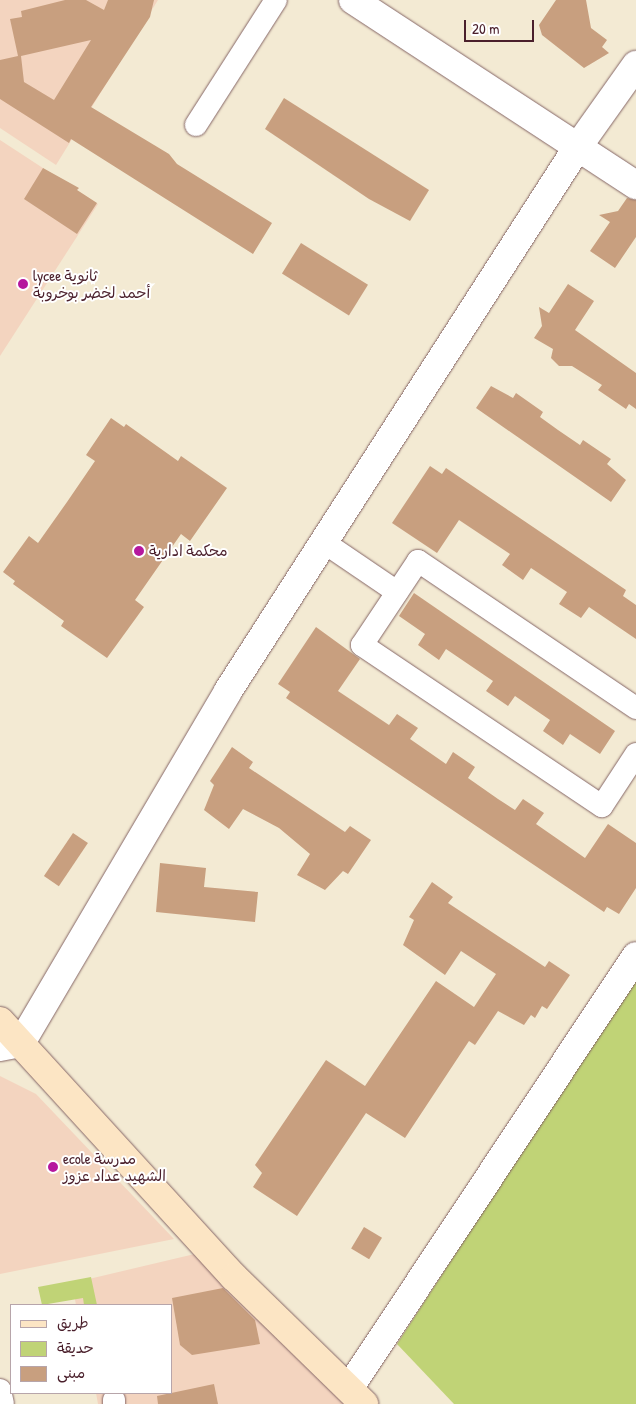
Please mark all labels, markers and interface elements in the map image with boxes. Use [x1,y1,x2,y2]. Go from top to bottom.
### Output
scale bar [466,10,536,42]
text: 20 m [472,18,499,39]
place label: lycee ثانوية أحمد لخضر بوخروبة [33,266,150,301]
marker: lycee ثانوية أحمد لخضر بوخروبة [17,278,29,290]
place label: محكمة ادارية [149,542,228,560]
marker: محكمة ادارية [133,545,145,557]
place label: ecole مدرسة الشهيد عداد عزوز [63,1149,166,1184]
marker: ecole مدرسة الشهيد عداد عزوز [47,1161,59,1173]
legend [10,1304,172,1394]
text: طريق [57,1312,89,1333]
text: حديقة [57,1337,94,1358]
text: مبنى [57,1362,85,1383]

